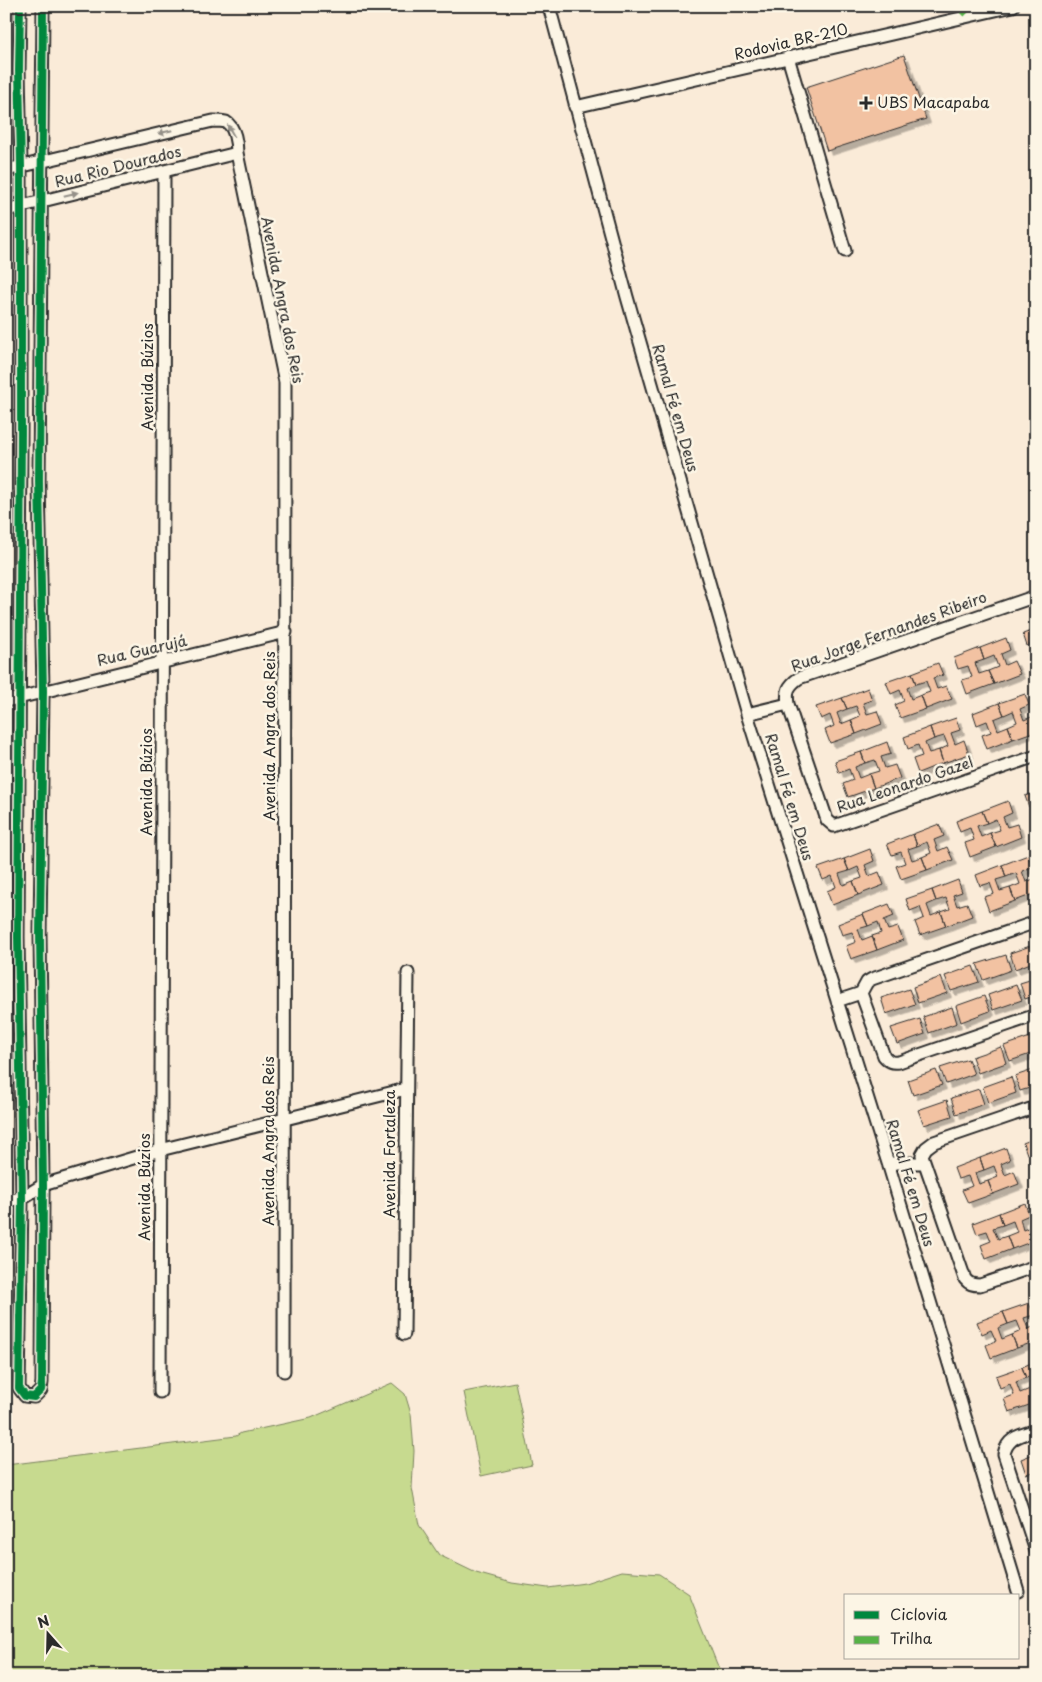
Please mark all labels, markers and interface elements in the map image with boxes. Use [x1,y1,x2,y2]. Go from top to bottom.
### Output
street label: Rodovia BR-210 [731,16,850,65]
place label: UBS Macapaba [877,90,990,113]
marker: UBS Macapaba [859,96,873,110]
one-way arrow [227,124,235,139]
one-way arrow [158,128,173,136]
street label: Rua Rio Dourados [52,139,183,192]
one-way arrow [63,190,78,198]
street label: Avenida Angra dos Reis [256,214,311,385]
street label: Avenida Búzios [135,323,158,431]
street label: Ramal Fé em Deus [647,341,706,474]
street label: Rua Jorge Fernandes Ribeiro [787,584,990,677]
street label: Rua Guarujá [94,628,189,671]
street label: Avenida Angra dos Reis [257,651,280,821]
street label: Avenida Búzios [134,728,157,836]
street label: Ramal Fé em Deus [760,730,821,863]
street label: Rua Leonardo Gazel [833,749,976,818]
street label: Avenida Angra dos Reis [256,1056,279,1226]
street label: Avenida Fortaleza [377,1089,400,1218]
street label: Ramal Fé em Deus [881,1116,942,1249]
street label: Avenida Búzios [132,1133,155,1241]
legend [844,1594,1020,1660]
text: Ciclovia [890,1602,948,1625]
north arrow [22,1610,72,1660]
text: N [35,1610,52,1633]
text: Trilha [890,1626,933,1649]

